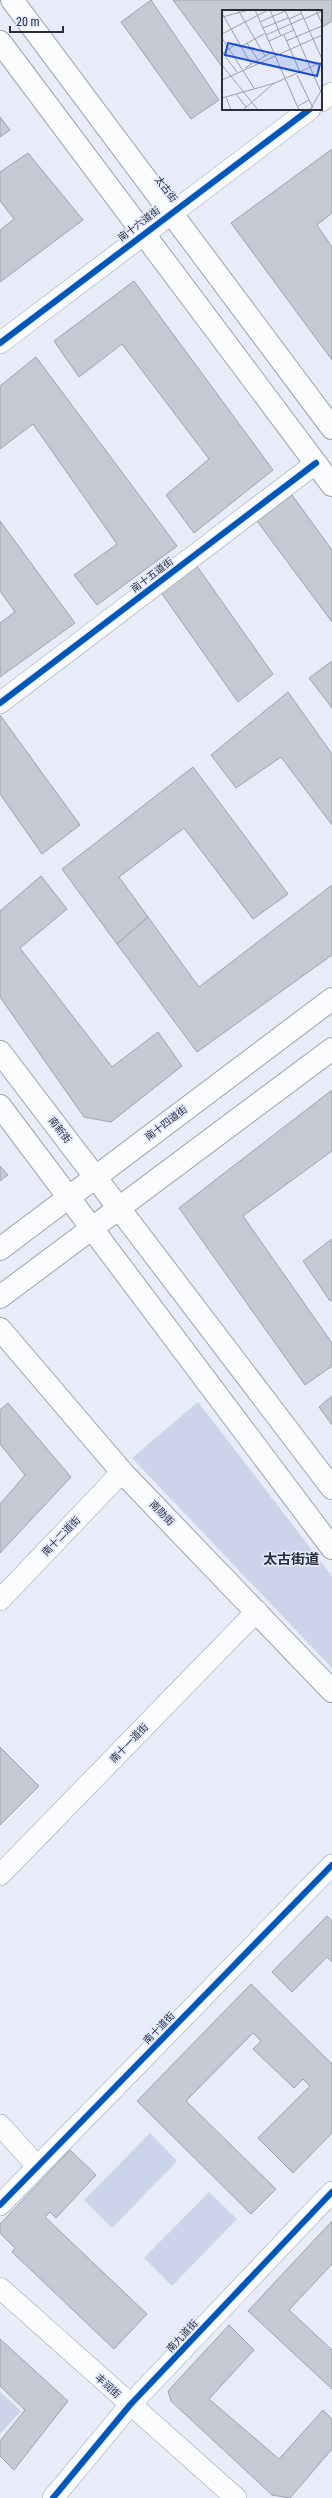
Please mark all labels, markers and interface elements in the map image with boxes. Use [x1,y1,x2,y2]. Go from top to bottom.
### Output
scale bar [10,8,63,34]
inset map [222,10,322,110]
text: 20 m [16,15,40,29]
street label: 太古街 [153,174,179,204]
street label: 南十六道街 [116,205,162,243]
street label: 南十五道街 [129,556,175,594]
street label: 南十四道街 [143,1104,189,1142]
street label: 南新街 [46,1115,74,1145]
street label: 南勋街 [148,1498,176,1528]
street label: 南十二道街 [40,1514,82,1558]
district label: 太古街道 [263,1551,319,1567]
street label: 南十一道街 [108,1721,150,1765]
street label: 南十道街 [141,2010,177,2046]
street label: 南九道街 [164,2318,200,2354]
street label: 丰润街 [93,2372,123,2400]

